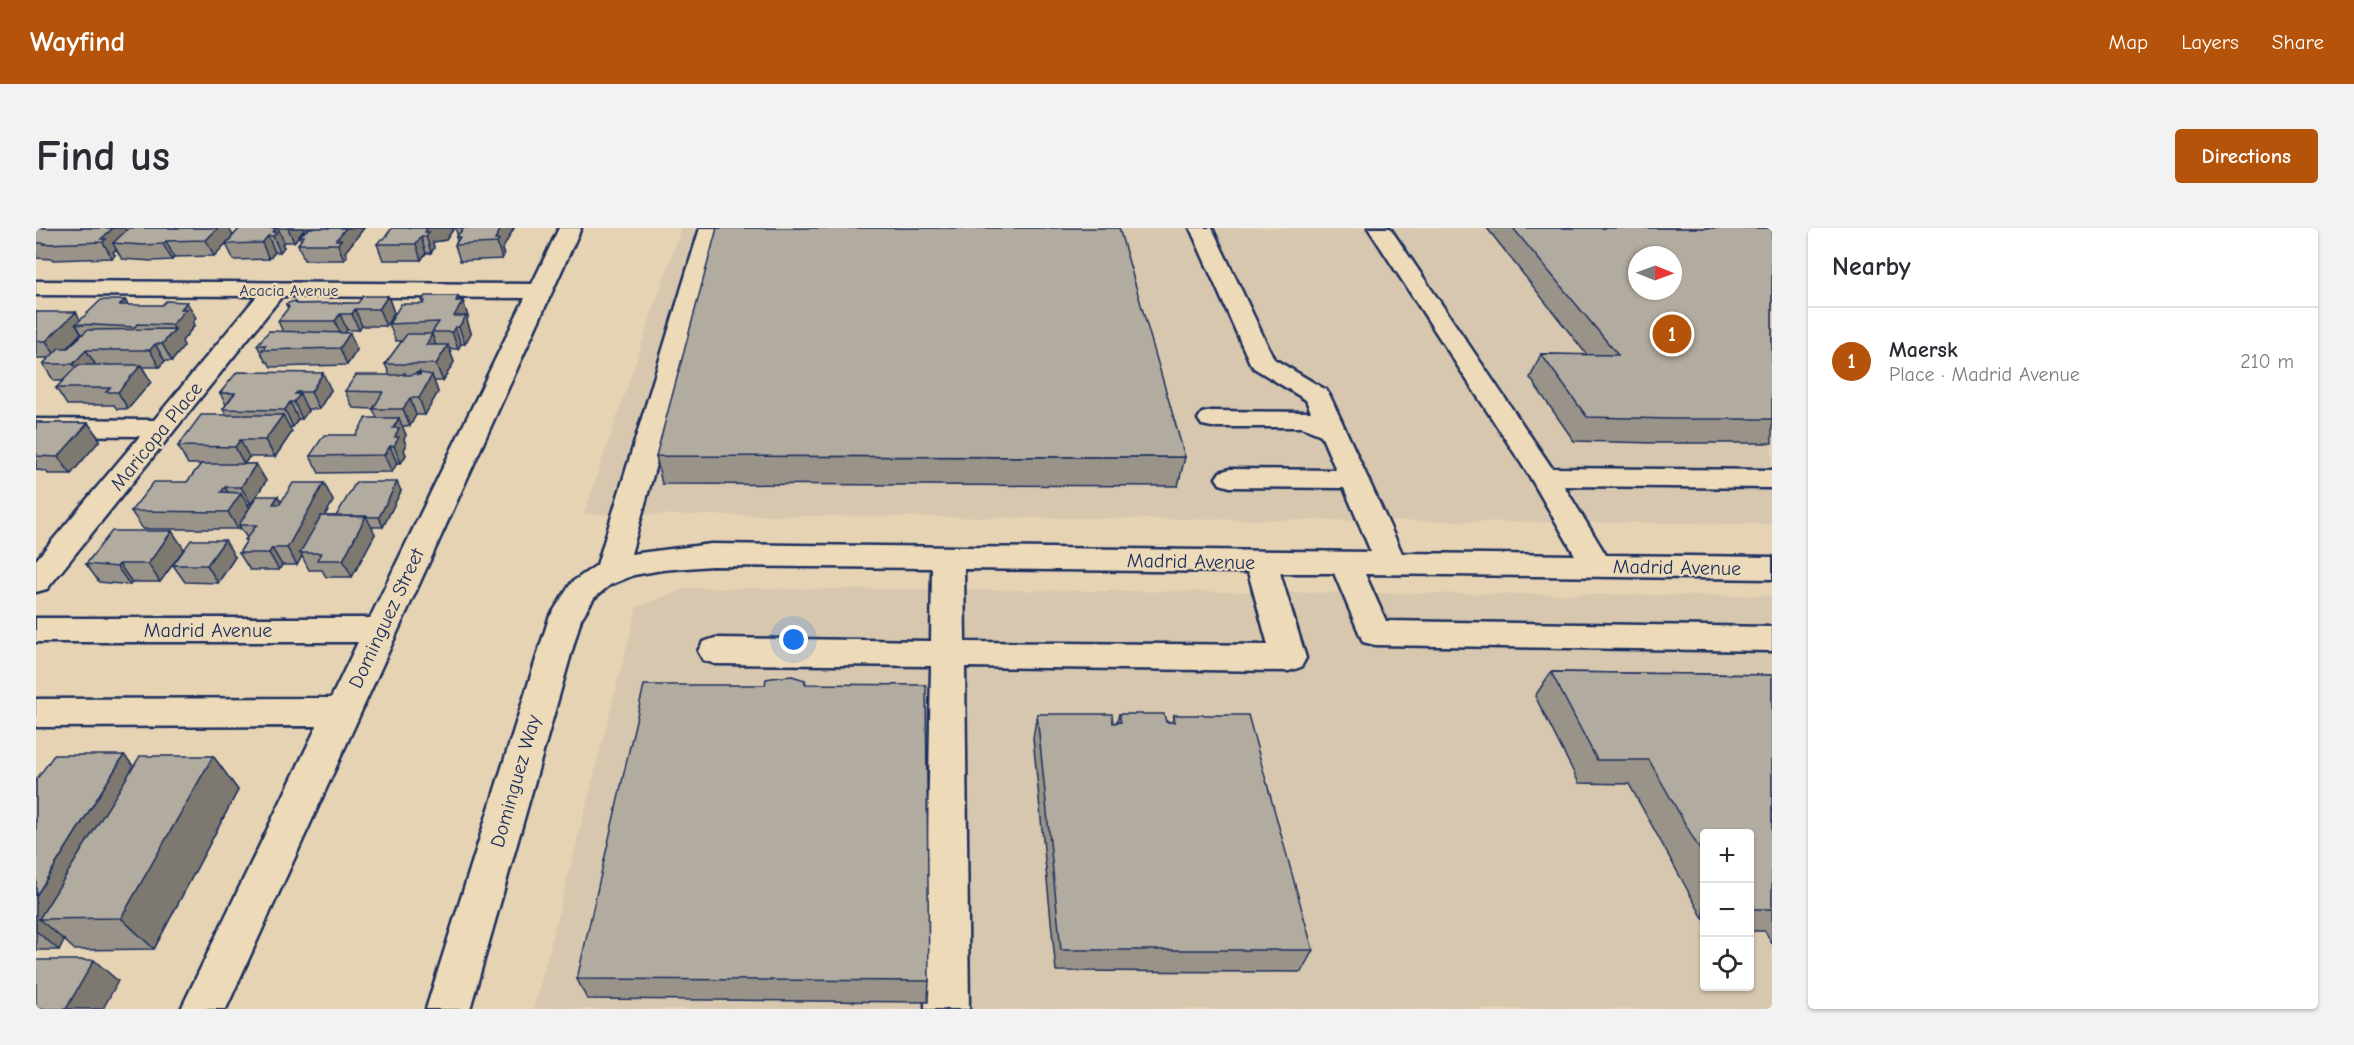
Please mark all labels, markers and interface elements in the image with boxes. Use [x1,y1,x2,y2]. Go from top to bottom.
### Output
text: Wayfind [30,26,125,58]
text: Map [2109,30,2148,54]
text: Layers [2181,30,2239,54]
text: Share [2272,30,2324,54]
button: Directions [2175,129,2318,183]
text: Find us [36,132,170,181]
north arrow [1628,246,1682,300]
text: Nearby [1832,252,1911,282]
street label: Acacia Avenue [240,282,338,300]
pin: 1 [1652,312,1692,356]
text: Maersk [1889,337,1958,363]
text: 1 [1848,350,1855,373]
text: 210 m [2240,350,2294,373]
text: Place · Madrid Avenue [1889,363,2080,386]
street label: Maricopa Place [106,377,207,495]
street label: Dominguez Street [344,544,429,692]
street label: Madrid Avenue [1127,549,1255,574]
street label: Madrid Avenue [1613,555,1741,580]
street label: Madrid Avenue [144,619,272,642]
your location [779,625,808,654]
street label: Dominguez Way [486,712,545,850]
map controls [1700,829,1754,991]
button: + [1700,829,1754,883]
button: − [1700,883,1754,937]
button: locate [1700,937,1754,991]

